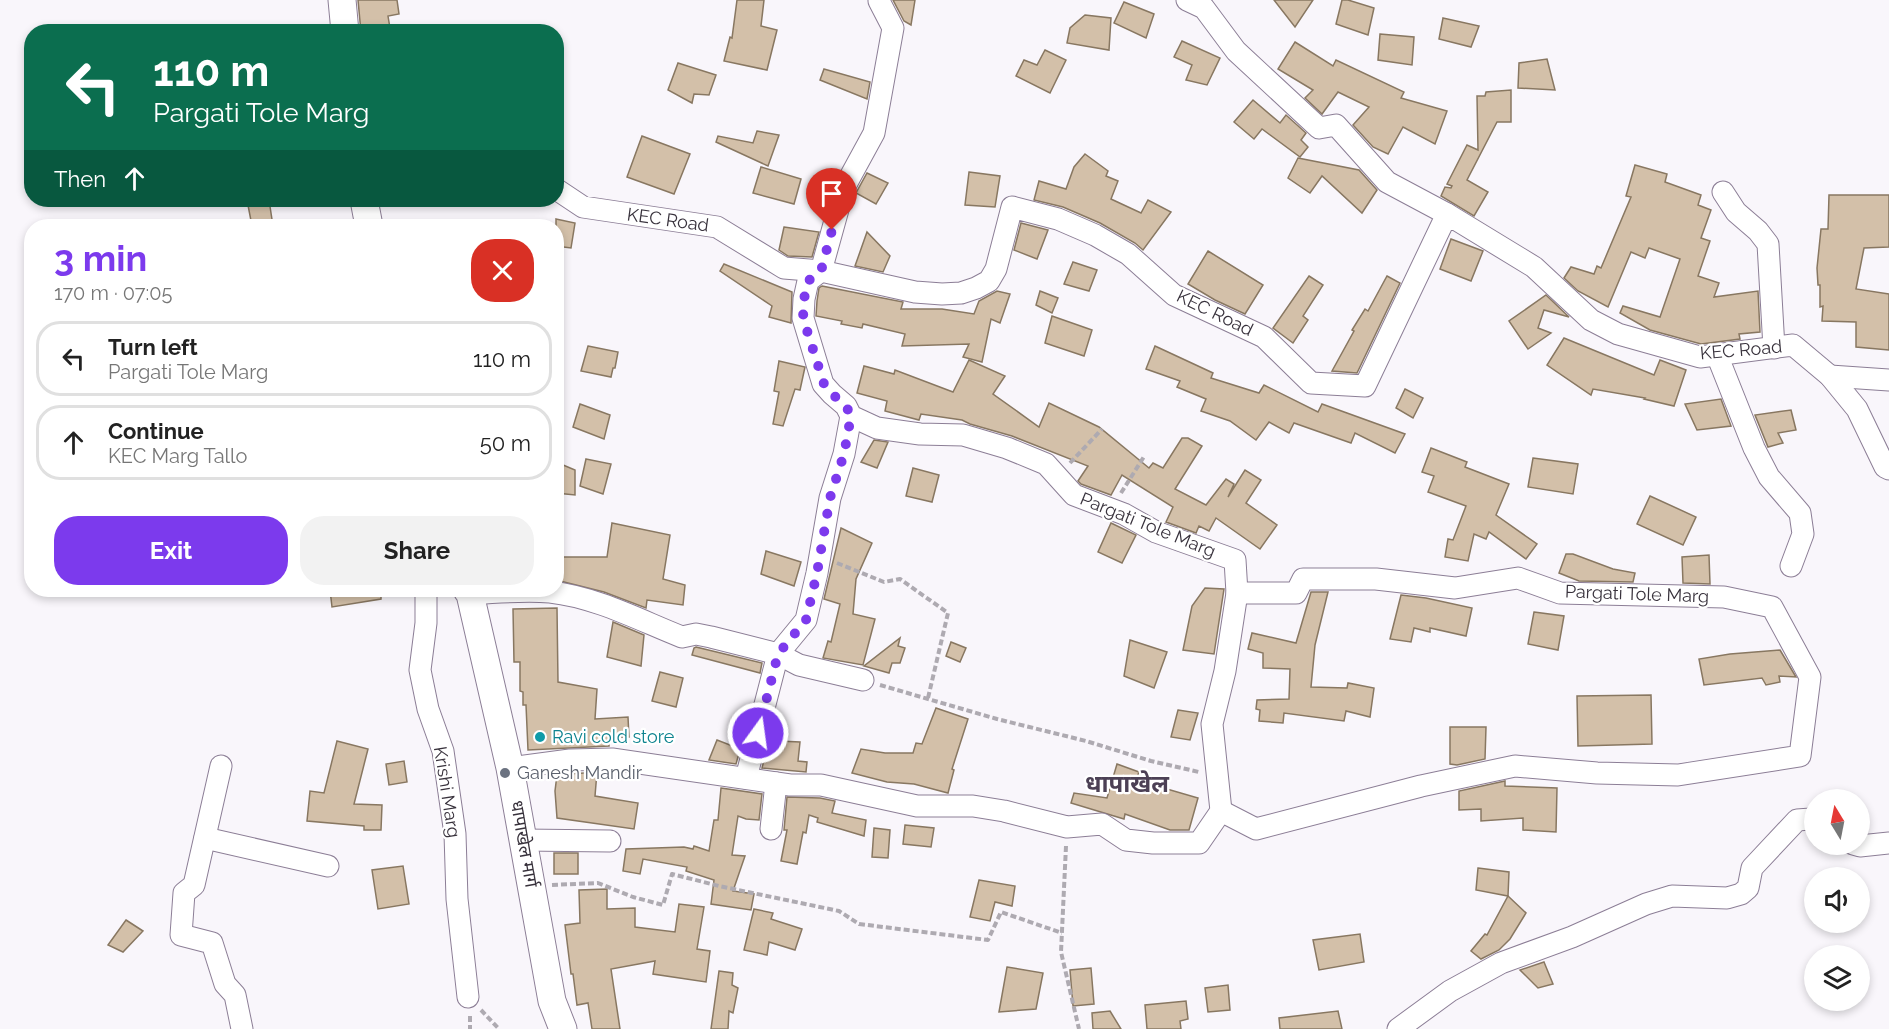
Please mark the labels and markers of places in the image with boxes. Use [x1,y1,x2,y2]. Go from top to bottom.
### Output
pin [806,168,857,230]
place label: Ravi cold store [552,726,675,747]
marker: Ravi cold store [533,730,547,744]
place label: Ganesh Mandir [517,762,643,783]
marker: Ganesh Mandir [498,766,512,780]

